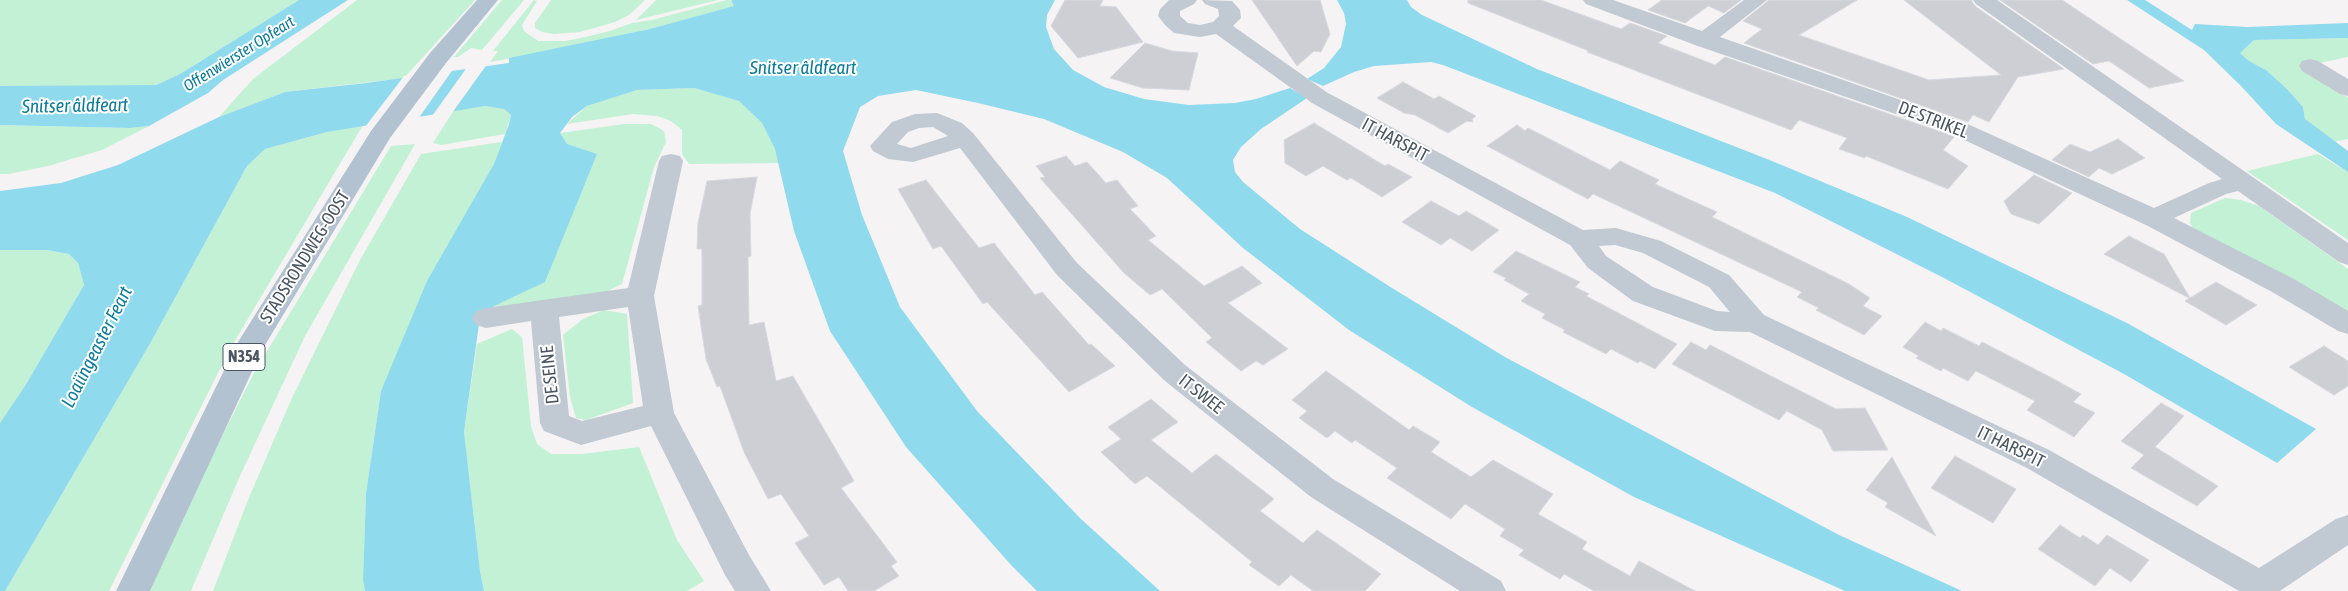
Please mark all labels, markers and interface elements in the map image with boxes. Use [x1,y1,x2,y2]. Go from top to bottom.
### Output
water label: Offenwierster Opfeart [180,12,298,96]
water label: Snitser âldfeart [750,57,856,79]
water label: Snitser âldfeart [22,94,128,118]
street label: DE STRIKEL [1895,97,1971,143]
street label: IT HARSPIT [1358,114,1432,166]
street label: STADSRONDWEG-OOST [255,187,355,327]
water label: Loaiïngeaster Feart [57,283,137,411]
road number: N354 [223,344,265,371]
street label: DE SEINE [536,345,564,405]
street label: IT SWEE [1174,370,1228,418]
street label: IT HARSPIT [1974,421,2048,473]

